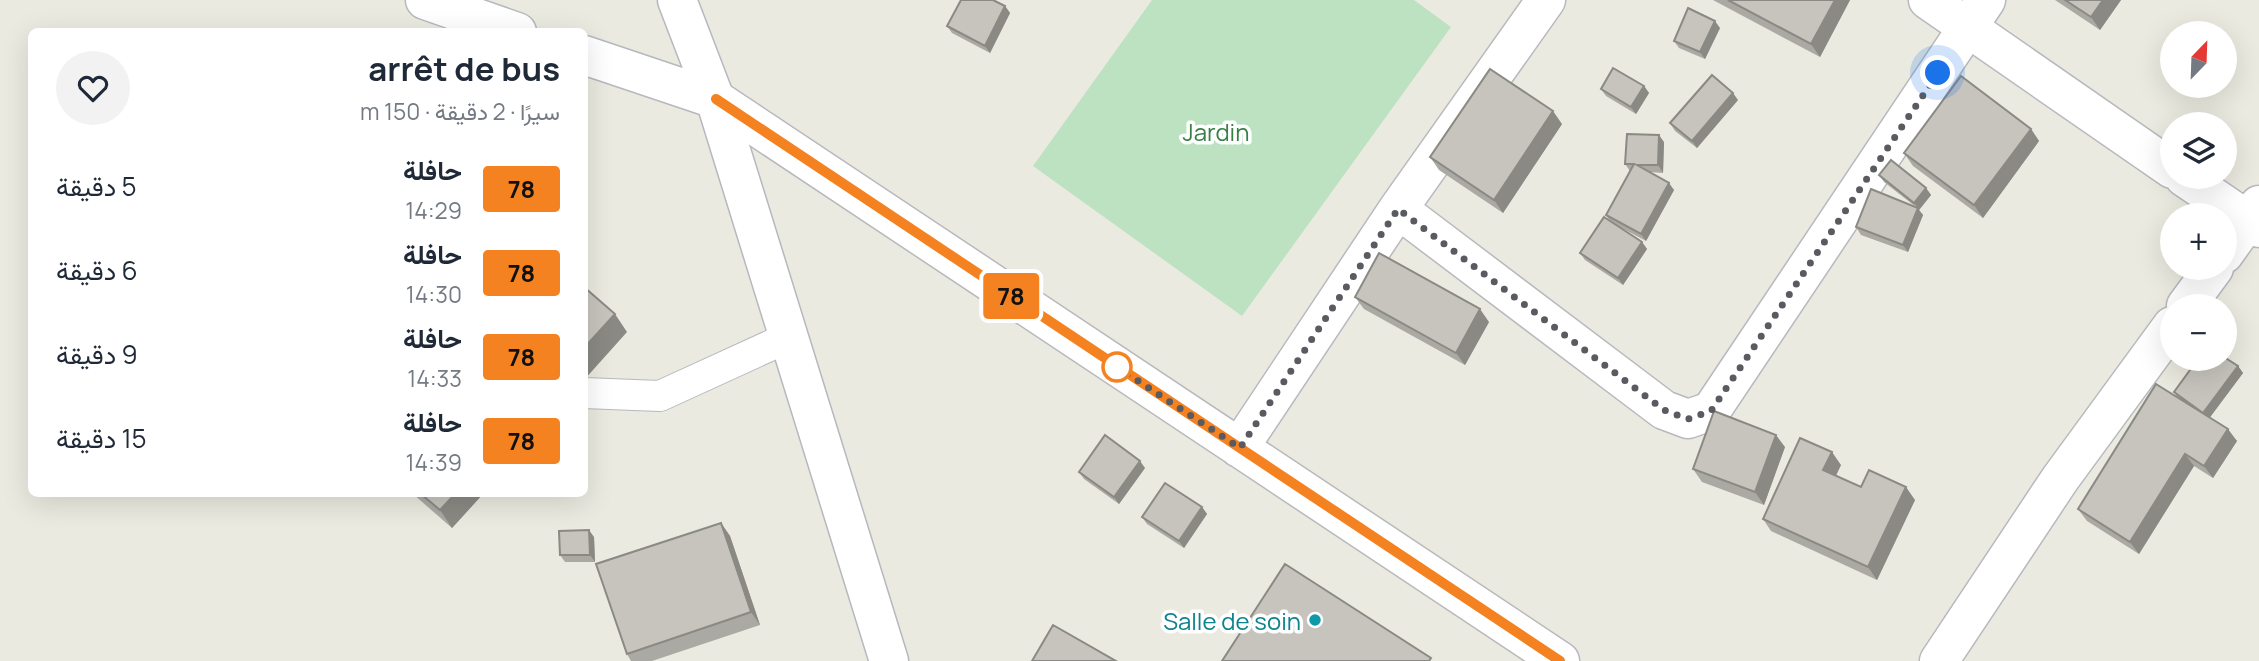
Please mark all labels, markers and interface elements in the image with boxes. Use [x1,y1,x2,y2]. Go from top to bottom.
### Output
north arrow [2160,21,2236,98]
map controls [2160,21,2237,371]
text: arrêt de bus [368,46,560,91]
button: heart [56,51,130,125]
your location [1920,55,1955,90]
text: سيرًا · 2 دقيقة · 150 m [360,95,560,127]
button: layers [2160,112,2237,189]
park label: Jardin [1183,115,1249,148]
text: حافلة [403,152,462,188]
text: 5 دقيقة [56,168,136,204]
text: 78 [508,172,535,205]
text: 14:29 [405,194,462,226]
button: + [2160,203,2237,280]
text: حافلة [403,236,462,272]
text: 6 دقيقة [56,252,138,288]
text: 78 [508,256,535,289]
line badge: 78 [979,273,1042,319]
text: 14:30 [406,278,462,310]
text: 78 [997,279,1025,312]
button: − [2160,294,2237,371]
text: حافلة [403,320,462,356]
text: 9 دقيقة [56,336,138,372]
text: 78 [508,340,535,373]
unlabelled marker [1102,352,1132,382]
text: 14:33 [407,362,462,394]
text: حافلة [403,404,462,440]
text: 15 دقيقة [56,420,147,456]
text: 78 [508,424,535,457]
text: 14:39 [406,446,462,478]
place label: Salle de soin [1163,604,1301,637]
marker: Salle de soin [1307,612,1323,628]

